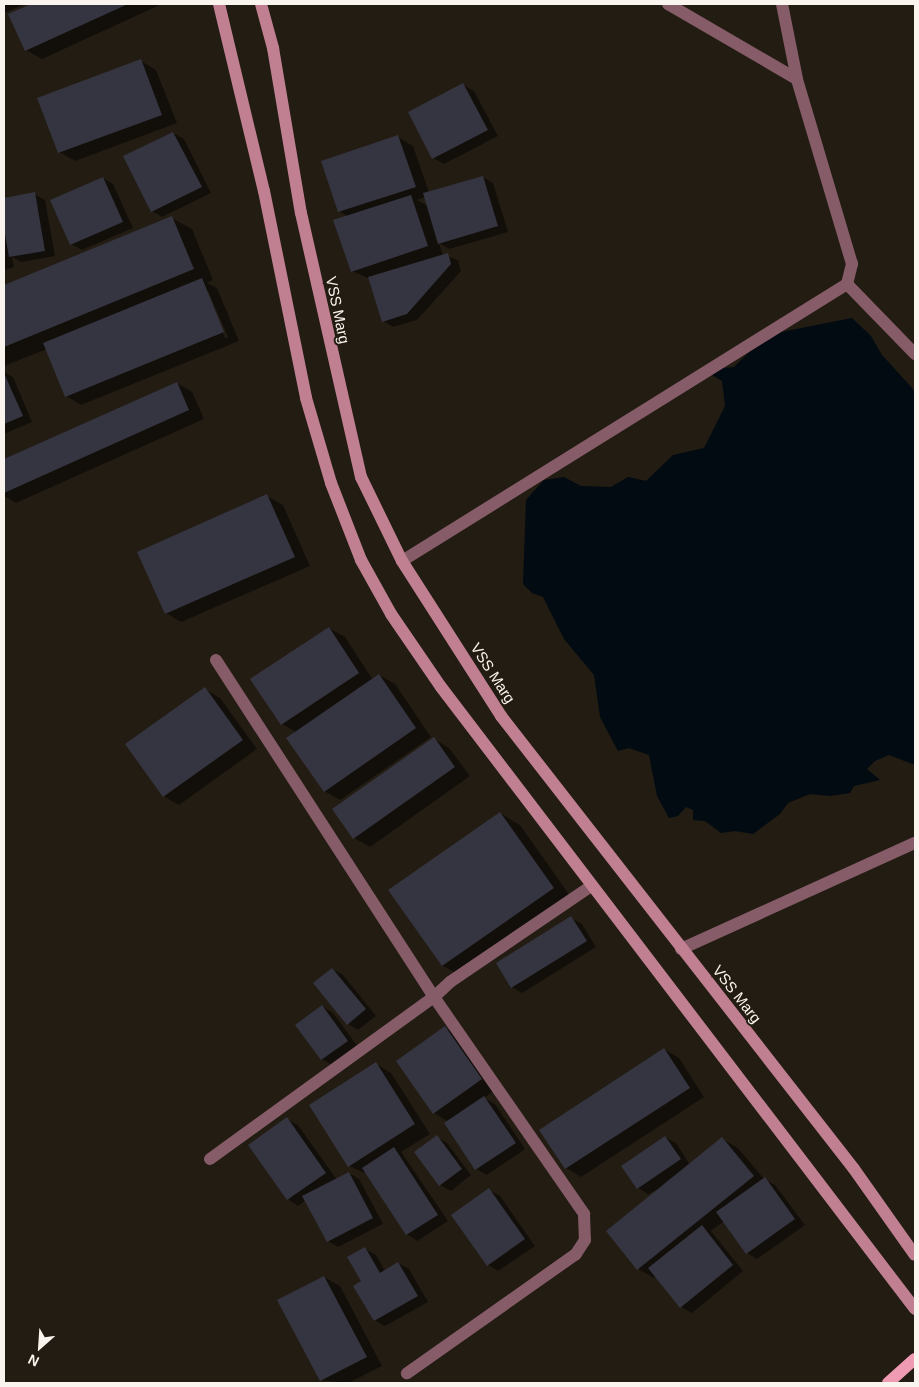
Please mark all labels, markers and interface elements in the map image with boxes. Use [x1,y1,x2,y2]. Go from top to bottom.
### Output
street label: VSS Marg [322,275,354,345]
street label: VSS Marg [467,639,519,707]
street label: VSS Marg [709,962,765,1026]
north arrow [15,1322,65,1372]
text: N [25,1351,41,1370]

